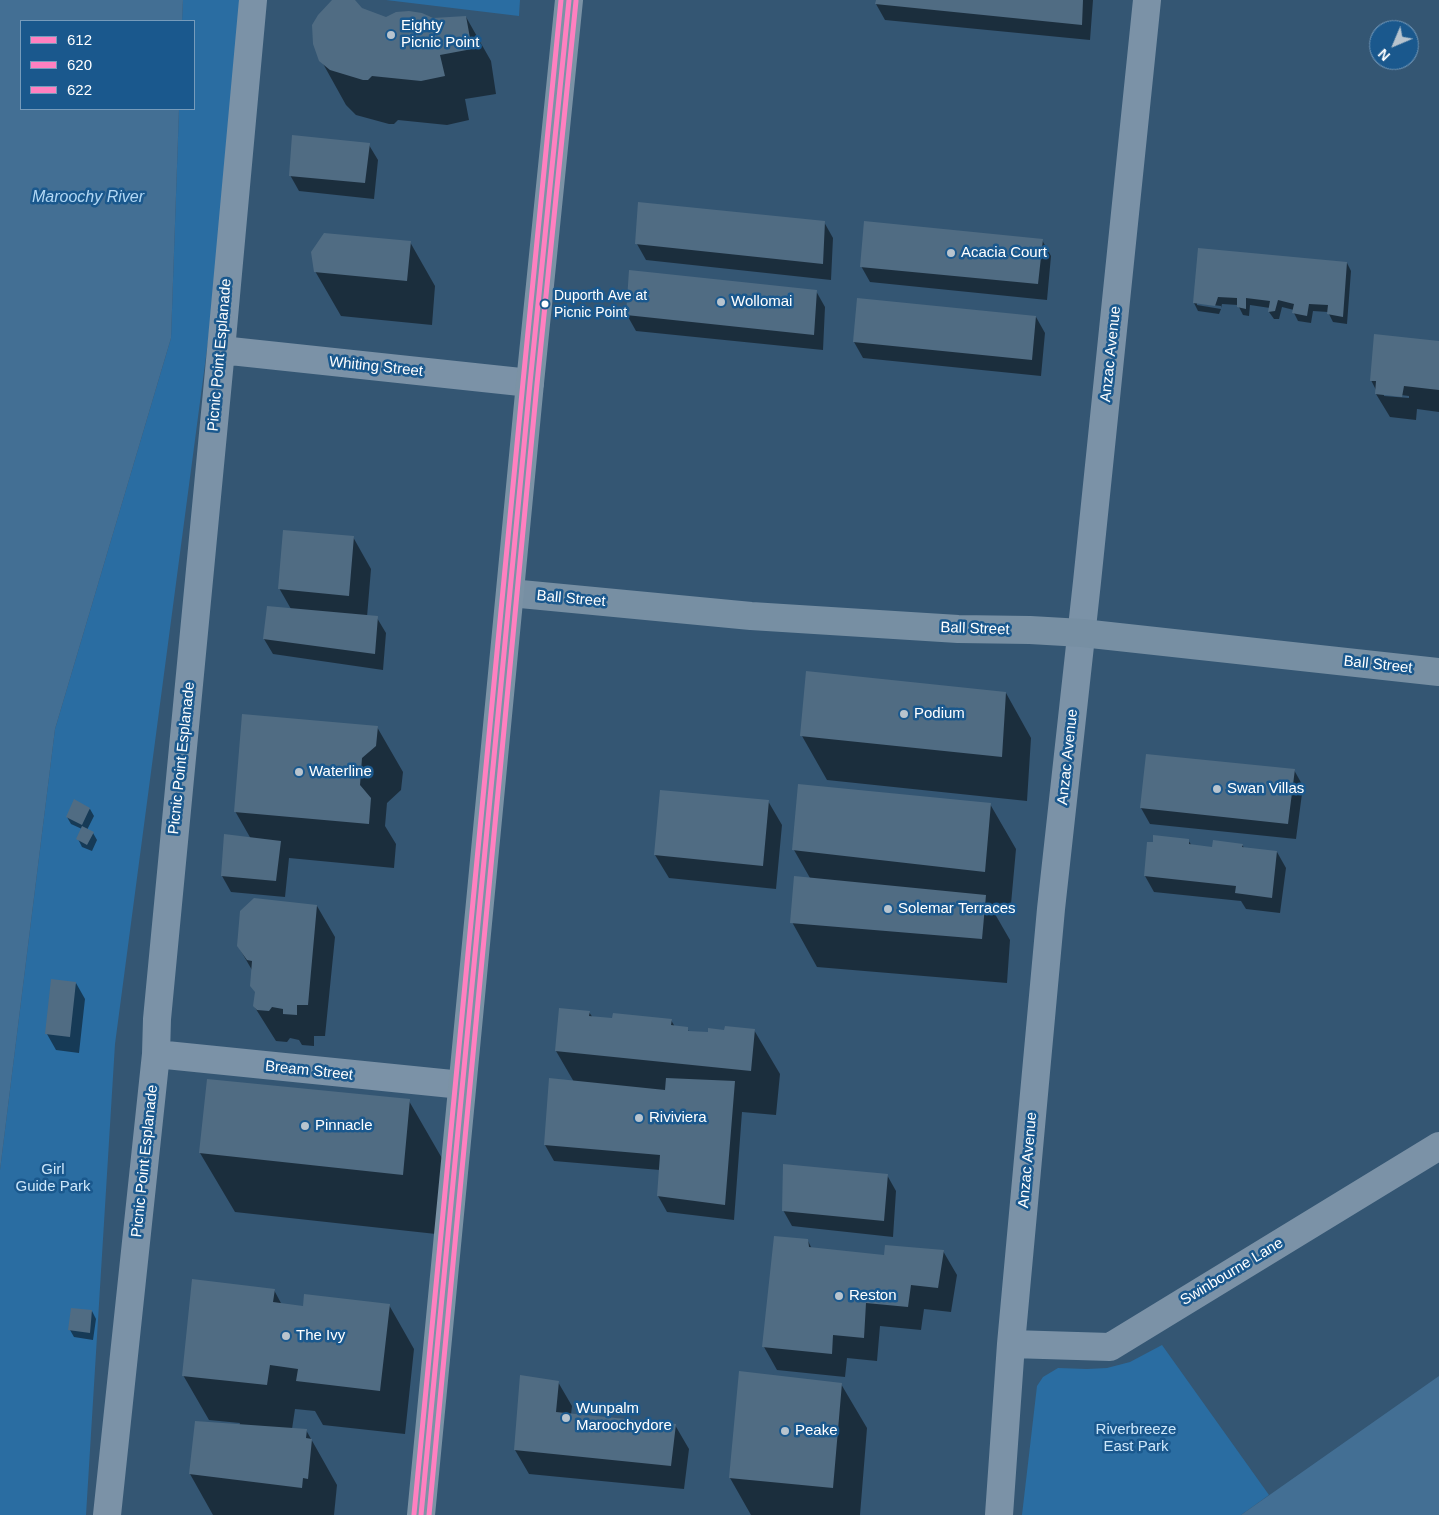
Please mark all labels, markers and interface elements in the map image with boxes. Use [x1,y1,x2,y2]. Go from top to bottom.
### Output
place label: Eighty Picnic Point [401,17,479,52]
legend [20,20,195,110]
north arrow [1369,20,1419,70]
marker: Eighty Picnic Point [385,29,397,41]
text: 612 [67,31,92,48]
text: N [1375,46,1393,64]
text: 620 [67,56,92,73]
text: 622 [67,81,92,98]
water label: Maroochy River [32,188,144,208]
place label: Acacia Court [961,244,1047,262]
marker: Acacia Court [945,247,957,259]
street label: Picnic Point Esplanade [204,278,236,432]
place label: Duporth Ave at Picnic Point [554,288,647,321]
place label: Wollomai [731,293,792,311]
marker: Wollomai [715,296,727,308]
marker: Duporth Ave at Picnic Point [540,299,550,309]
street label: Anzac Avenue [1097,305,1125,403]
street label: Whiting Street [328,353,424,381]
street label: Ball Street [536,587,606,611]
street label: Ball Street [940,619,1010,639]
street label: Ball Street [1343,652,1413,678]
street label: Picnic Point Esplanade [165,681,199,835]
place label: Podium [914,705,965,723]
marker: Podium [898,708,910,720]
street label: Anzac Avenue [1054,708,1082,806]
place label: Waterline [309,763,372,781]
marker: Waterline [293,766,305,778]
place label: Swan Villas [1227,780,1304,798]
marker: Swan Villas [1211,783,1223,795]
place label: Solemar Terraces [898,900,1016,918]
marker: Solemar Terraces [882,903,894,915]
street label: Bream Street [264,1057,354,1085]
street label: Picnic Point Esplanade [128,1084,162,1238]
place label: Riviviera [649,1109,707,1127]
street label: Anzac Avenue [1015,1111,1041,1209]
marker: Riviviera [633,1112,645,1124]
place label: Pinnacle [315,1117,373,1135]
marker: Pinnacle [299,1120,311,1132]
park label: Girl Guide Park [15,1161,91,1196]
street label: Swinbourne Lane [1177,1234,1287,1310]
place label: Reston [849,1287,897,1305]
marker: Reston [833,1290,845,1302]
place label: The Ivy [296,1327,345,1345]
marker: The Ivy [280,1330,292,1342]
place label: Wunpalm Maroochydore [576,1400,672,1435]
marker: Wunpalm Maroochydore [560,1412,572,1424]
park label: Riverbreeze East Park [1096,1421,1176,1456]
place label: Peake [795,1422,838,1440]
marker: Peake [779,1425,791,1437]

